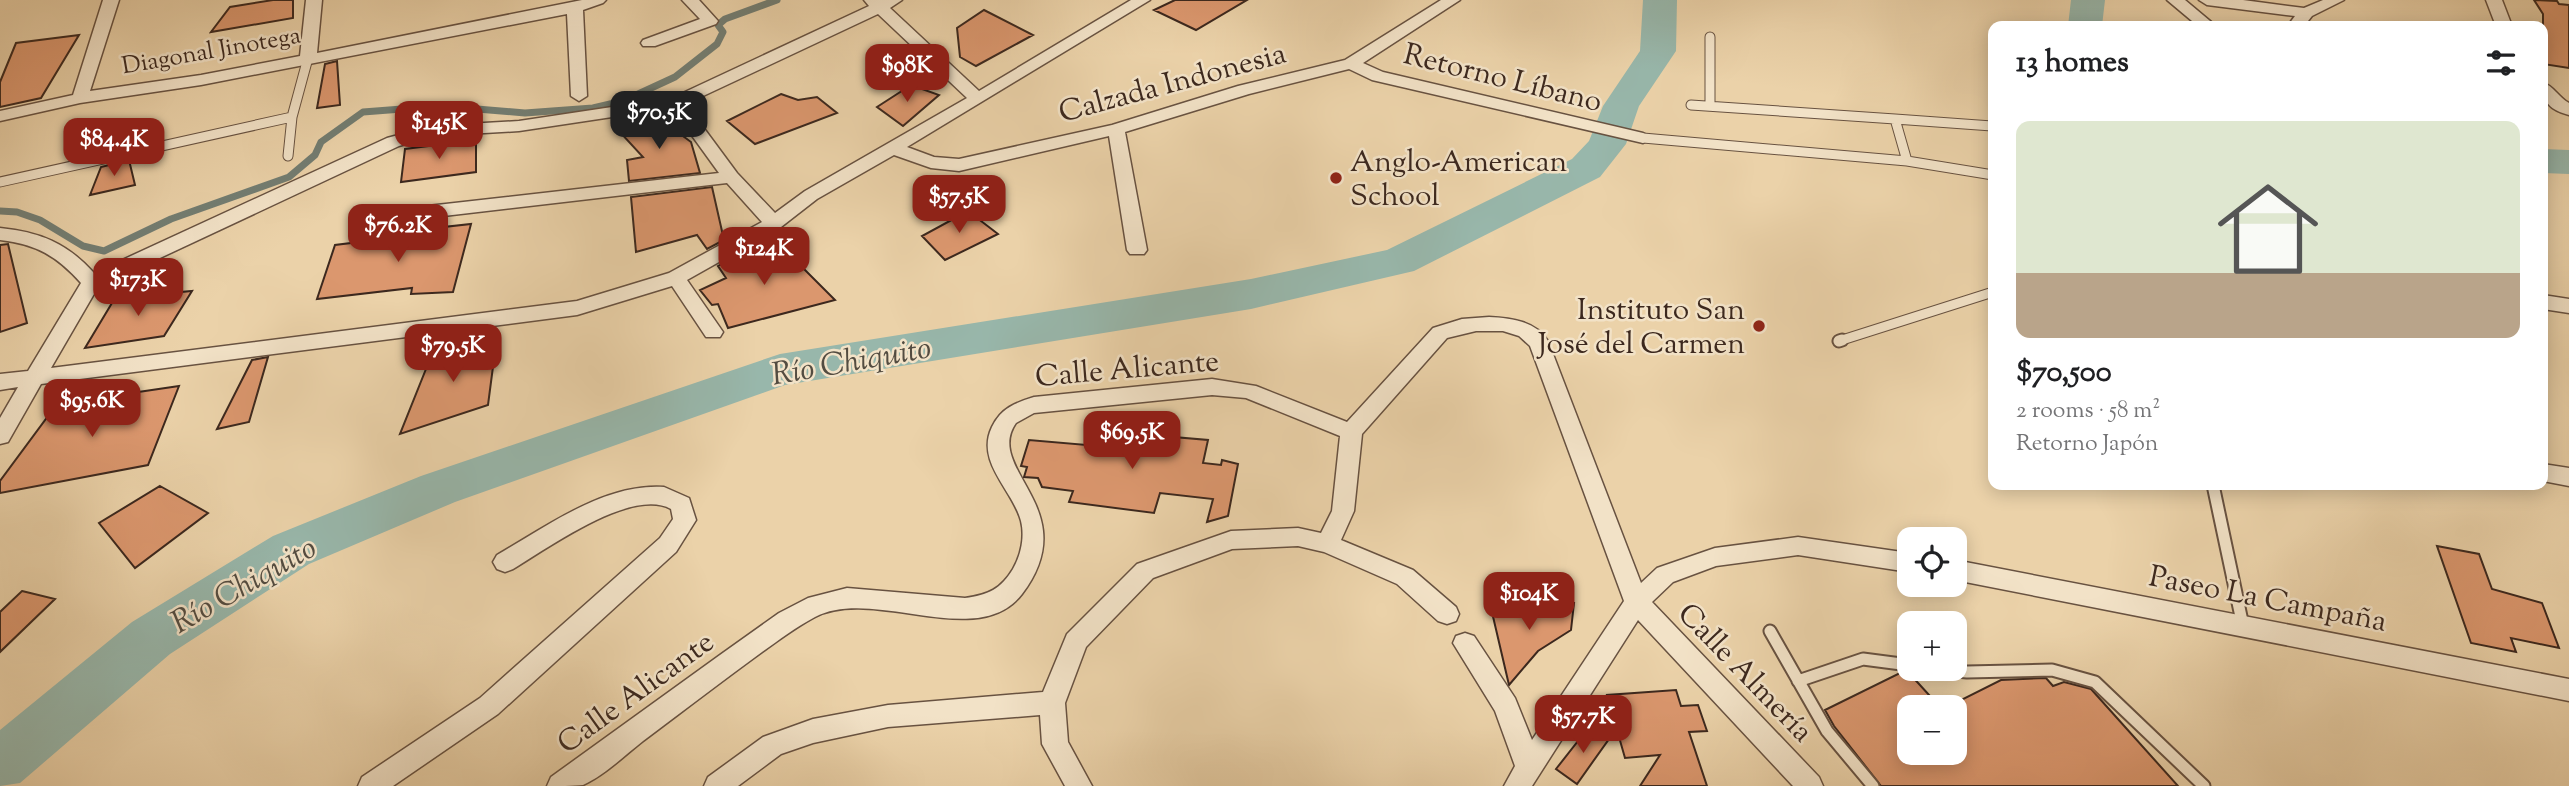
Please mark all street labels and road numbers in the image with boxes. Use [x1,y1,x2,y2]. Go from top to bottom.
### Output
street label: Diagonal Jinotega [119,19,304,84]
street label: Calzada Indonesia [1054,33,1291,135]
street label: Retorno Líbano [1399,34,1606,125]
street label: Calle Alicante [1033,341,1221,400]
street label: Paseo La Campaña [2145,556,2390,645]
street label: Calle Almería [1666,594,1822,753]
street label: Calle Alicante [549,622,724,766]

